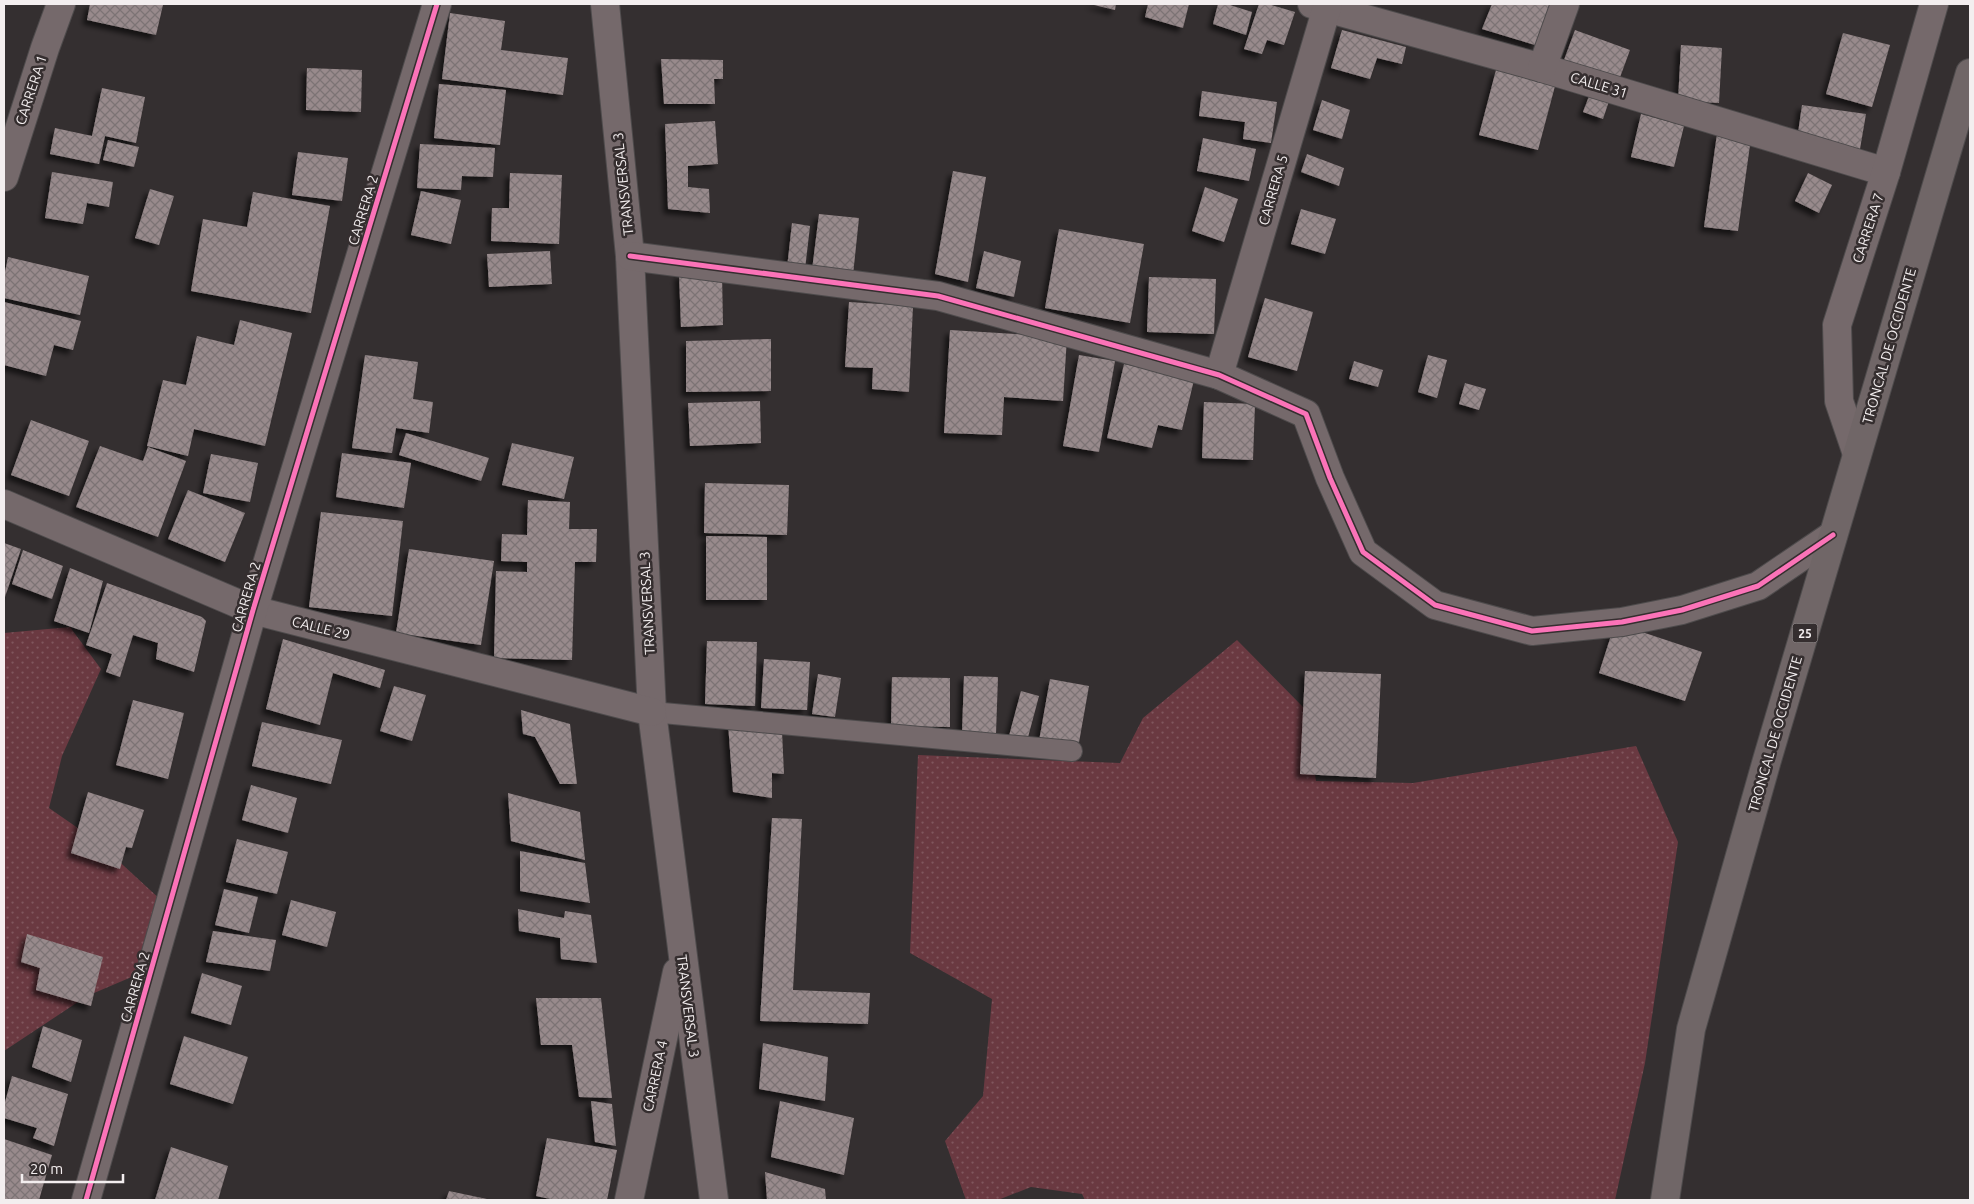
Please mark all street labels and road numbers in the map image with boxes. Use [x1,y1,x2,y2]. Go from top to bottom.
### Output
street label: CARRERA 1 [12,53,50,127]
street label: CALLE 31 [1568,69,1630,101]
street label: TRANSVERSAL 3 [610,132,636,236]
street label: CARRERA 5 [1255,153,1291,227]
street label: CARRERA 2 [345,173,381,247]
street label: CARRERA 7 [1849,191,1887,265]
street label: TRONCAL DE OCCIDENTE [1859,266,1919,426]
street label: TRANSVERSAL 3 [636,551,658,655]
street label: CARRERA 2 [228,560,264,634]
street label: CALLE 29 [290,613,352,643]
road number: 25 [1792,624,1818,642]
street label: TRONCAL DE OCCIDENTE [1745,654,1805,814]
street label: CARRERA 2 [117,950,153,1024]
street label: TRANSVERSAL 3 [674,954,702,1058]
street label: CARRERA 4 [640,1039,670,1113]

